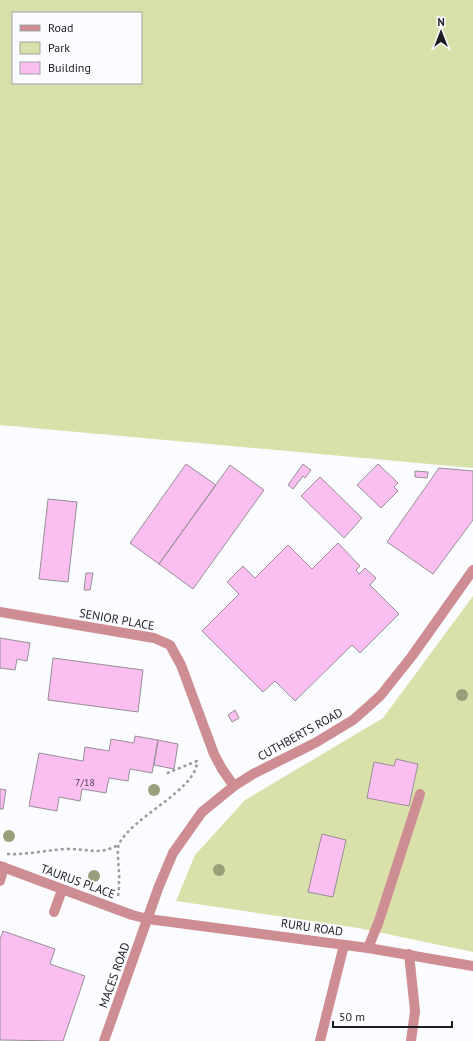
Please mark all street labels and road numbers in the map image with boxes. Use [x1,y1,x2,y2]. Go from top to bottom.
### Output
street label: SENIOR PLACE [78,605,156,633]
street label: CUTHBERTS ROAD [255,704,345,764]
street label: TAURUS PLACE [39,861,117,901]
street label: RURU ROAD [280,915,344,939]
street label: MACES ROAD [95,940,133,1010]

